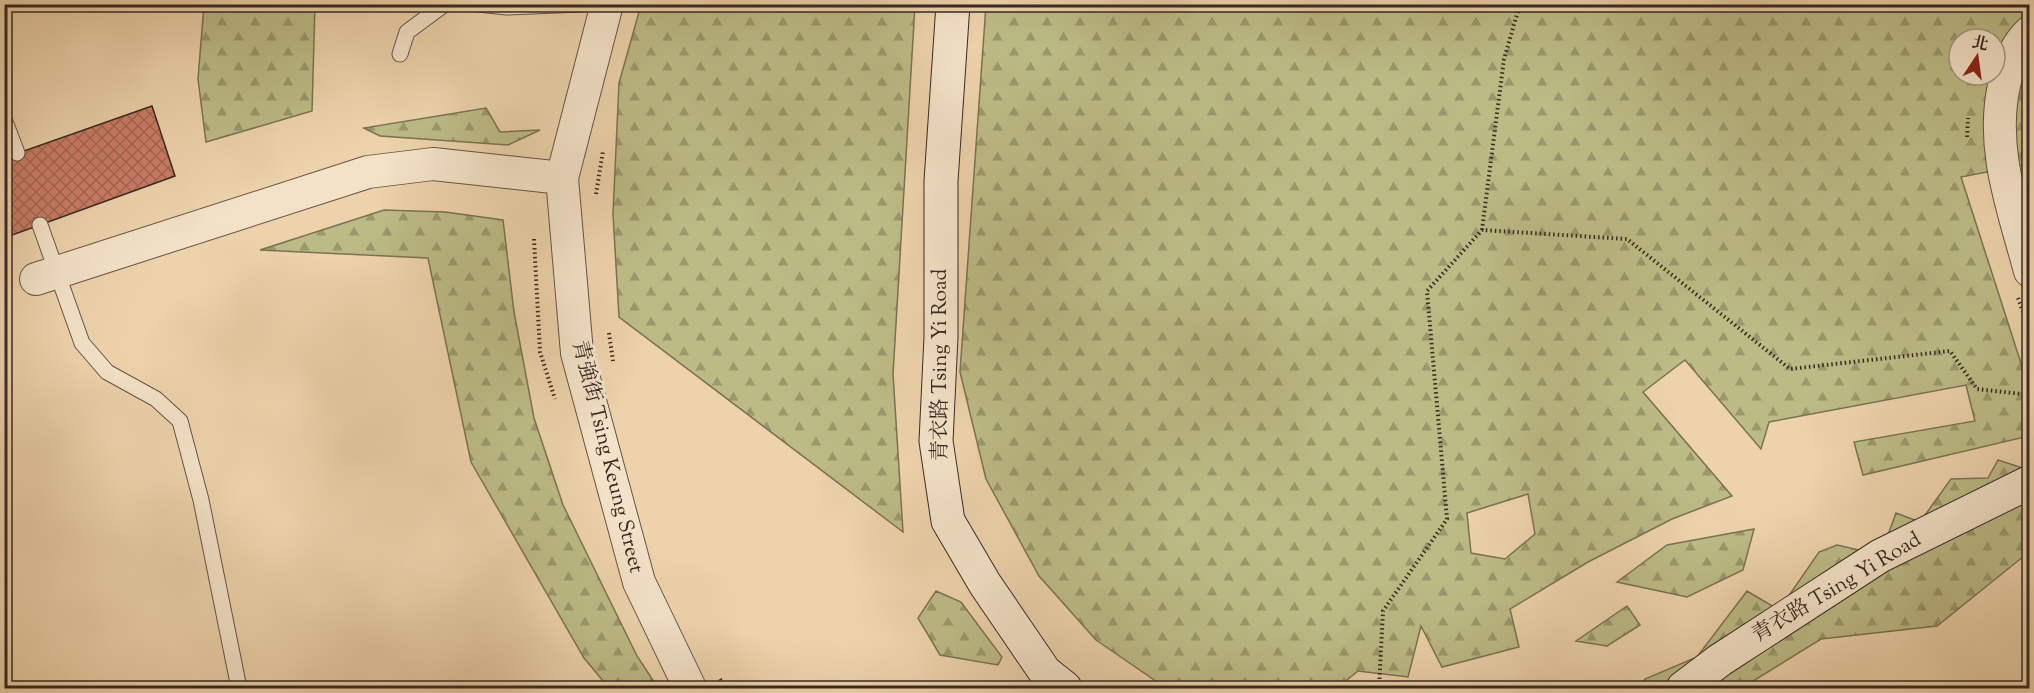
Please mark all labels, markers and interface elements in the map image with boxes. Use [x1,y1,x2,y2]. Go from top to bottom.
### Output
north arrow [1947,27,2007,87]
text: 北 [1969,32,1990,58]
street label: 青衣路 Tsing Yi Road [926,269,956,461]
street label: 青強街 Tsing Keung Street [564,337,650,577]
street label: 青衣路 Tsing Yi Road [1747,525,1927,650]

